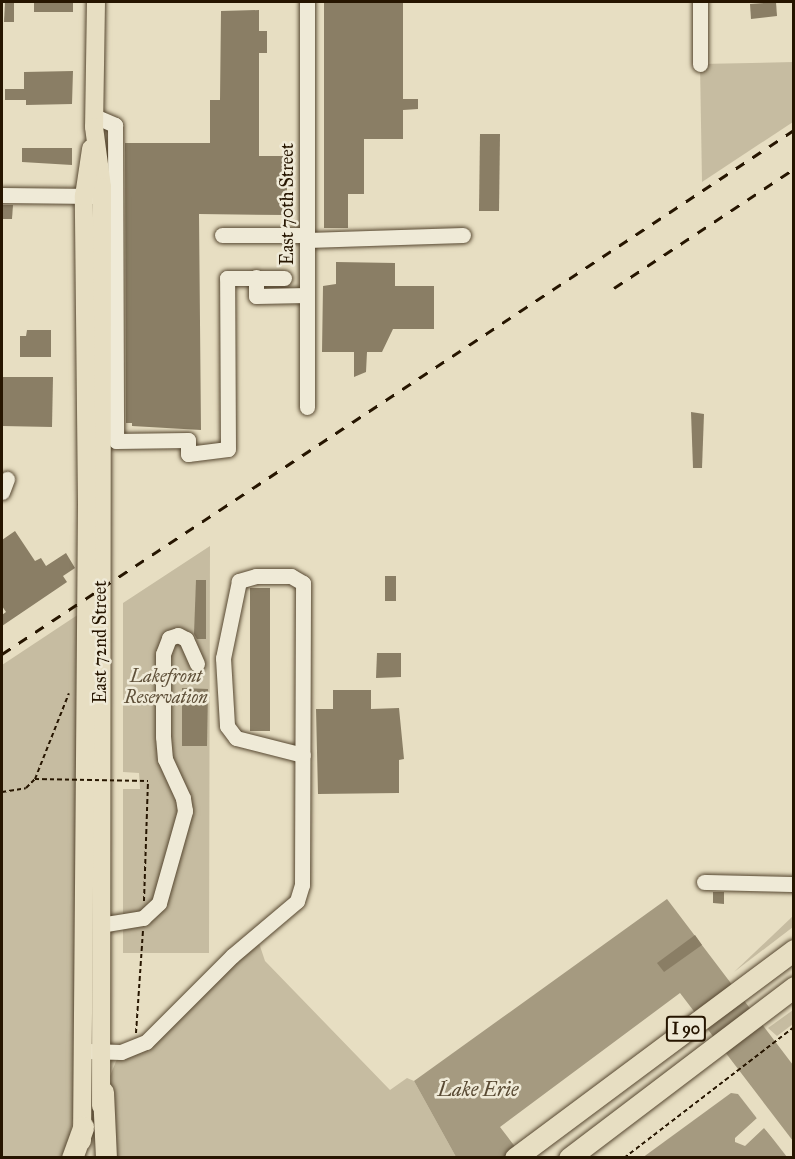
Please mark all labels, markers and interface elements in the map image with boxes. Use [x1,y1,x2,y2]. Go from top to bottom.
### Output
street label: East 70th Street [276,143,298,265]
street label: East 72nd Street [89,580,111,704]
park label: Lakefront Reservation [124,666,208,708]
road number: I 90 [665,1016,707,1042]
water label: Lake Erie [438,1077,518,1101]

